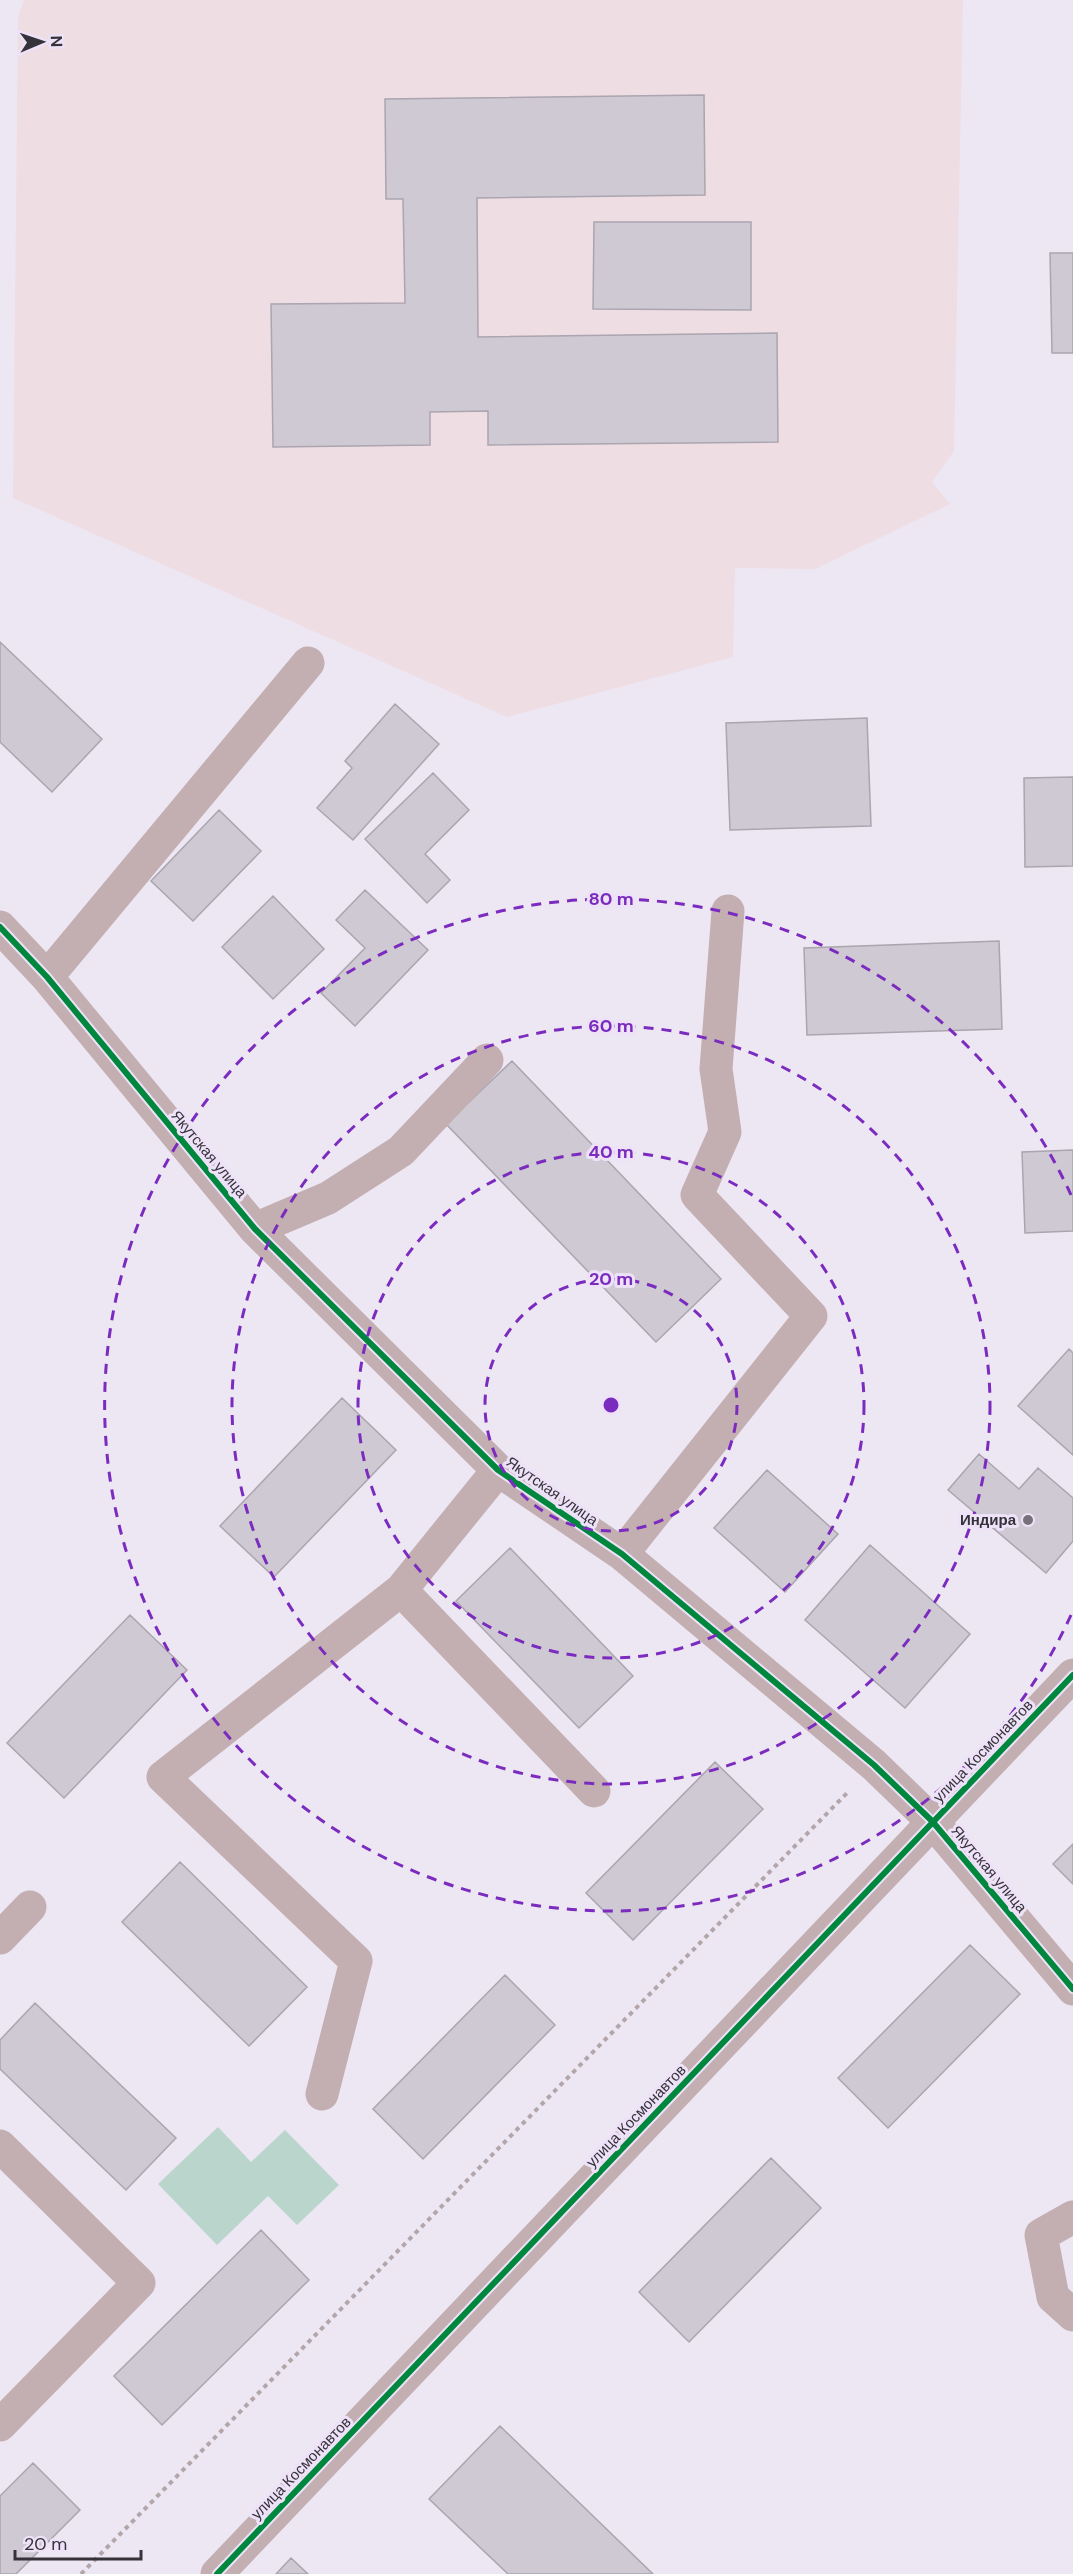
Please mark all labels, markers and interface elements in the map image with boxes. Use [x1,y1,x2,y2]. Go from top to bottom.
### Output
north arrow [12,12,72,72]
text: N [46,35,67,48]
text: 80 m [588,887,634,911]
text: 60 m [588,1014,634,1038]
street label: Якутская улица [167,1106,252,1202]
text: 40 m [588,1140,634,1164]
text: 20 m [589,1267,633,1291]
centre of rings [601,1395,621,1415]
street label: Якутская улица [502,1452,602,1530]
place label: Индира [960,1510,1017,1530]
marker: Индира [1021,1513,1035,1527]
street label: улица Космонавтов [929,1695,1037,1807]
street label: Якутская улица [947,1821,1032,1917]
street label: улица Космонавтов [582,2060,690,2172]
street label: улица Космонавтов [247,2412,355,2524]
scale bar [15,2523,141,2561]
text: 20 m [24,2532,67,2556]

